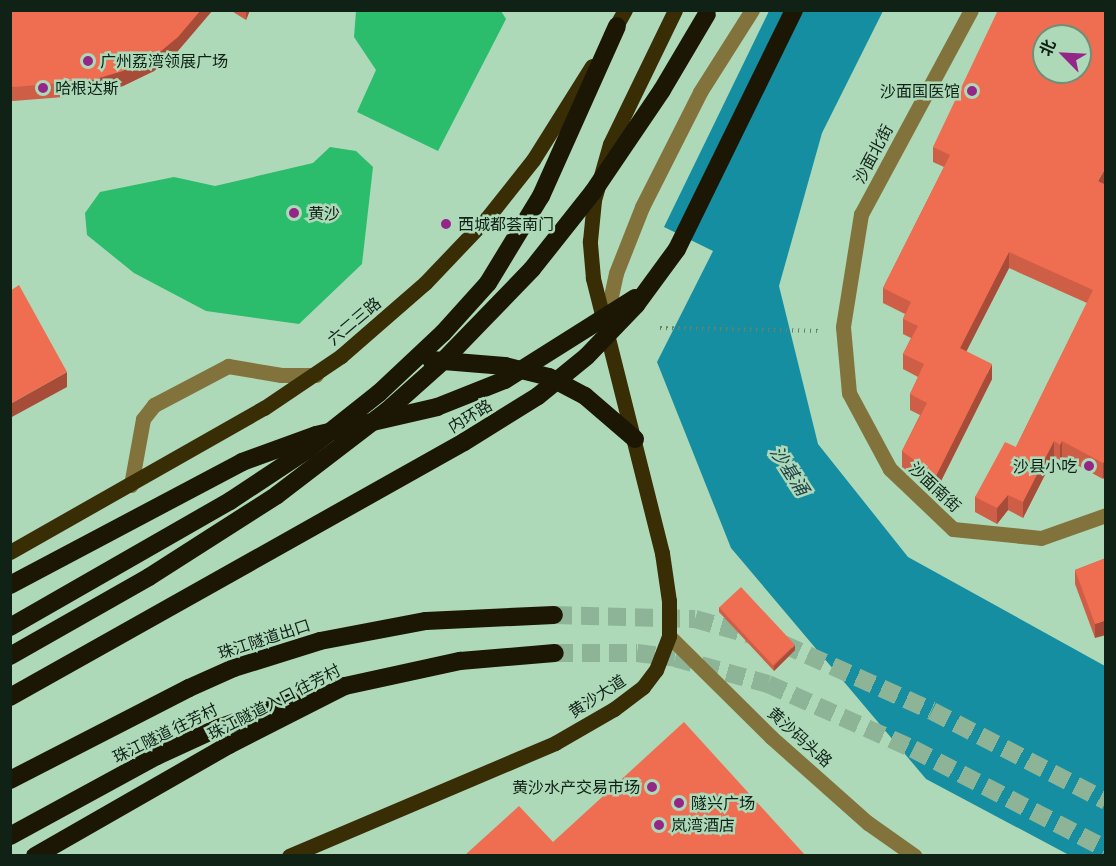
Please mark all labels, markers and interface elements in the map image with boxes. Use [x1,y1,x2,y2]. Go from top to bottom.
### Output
north arrow [1032,24,1092,84]
text: 北 [1036,37,1059,58]
place label: 广州荔湾领展广场 [100,51,228,71]
marker: 广州荔湾领展广场 [81,54,95,68]
place label: 哈根达斯 [55,78,119,98]
marker: 哈根达斯 [36,81,50,95]
place label: 沙面国医馆 [880,81,960,101]
marker: 沙面国医馆 [965,84,979,98]
street label: 沙面北街 [850,121,896,187]
place label: 黄沙 [308,203,340,223]
marker: 黄沙 [285,204,303,222]
place label: 西城都荟南门 [458,214,554,234]
marker: 西城都荟南门 [439,217,453,231]
street label: 六二三路 [323,293,385,349]
street label: 内环路 [444,395,496,437]
water label: 沙基涌 [765,442,813,500]
place label: 沙县小吃 [1013,456,1077,476]
street label: 沙面南街 [905,458,965,516]
marker: 沙县小吃 [1082,459,1096,473]
street label: 珠江隧道出口 [215,615,313,663]
street label: 珠江隧道入口 往芳村 [205,660,343,744]
street label: 黄沙大道 [565,671,629,721]
street label: 珠江隧道 往芳村 [109,699,221,767]
street label: 黄沙码头路 [764,703,836,771]
place label: 黄沙水产交易市场 [512,777,640,797]
marker: 黄沙水产交易市场 [645,780,659,794]
place label: 隧兴广场 [691,793,755,813]
marker: 隧兴广场 [672,796,686,810]
place label: 岚湾酒店 [671,815,735,835]
marker: 岚湾酒店 [652,818,666,832]

